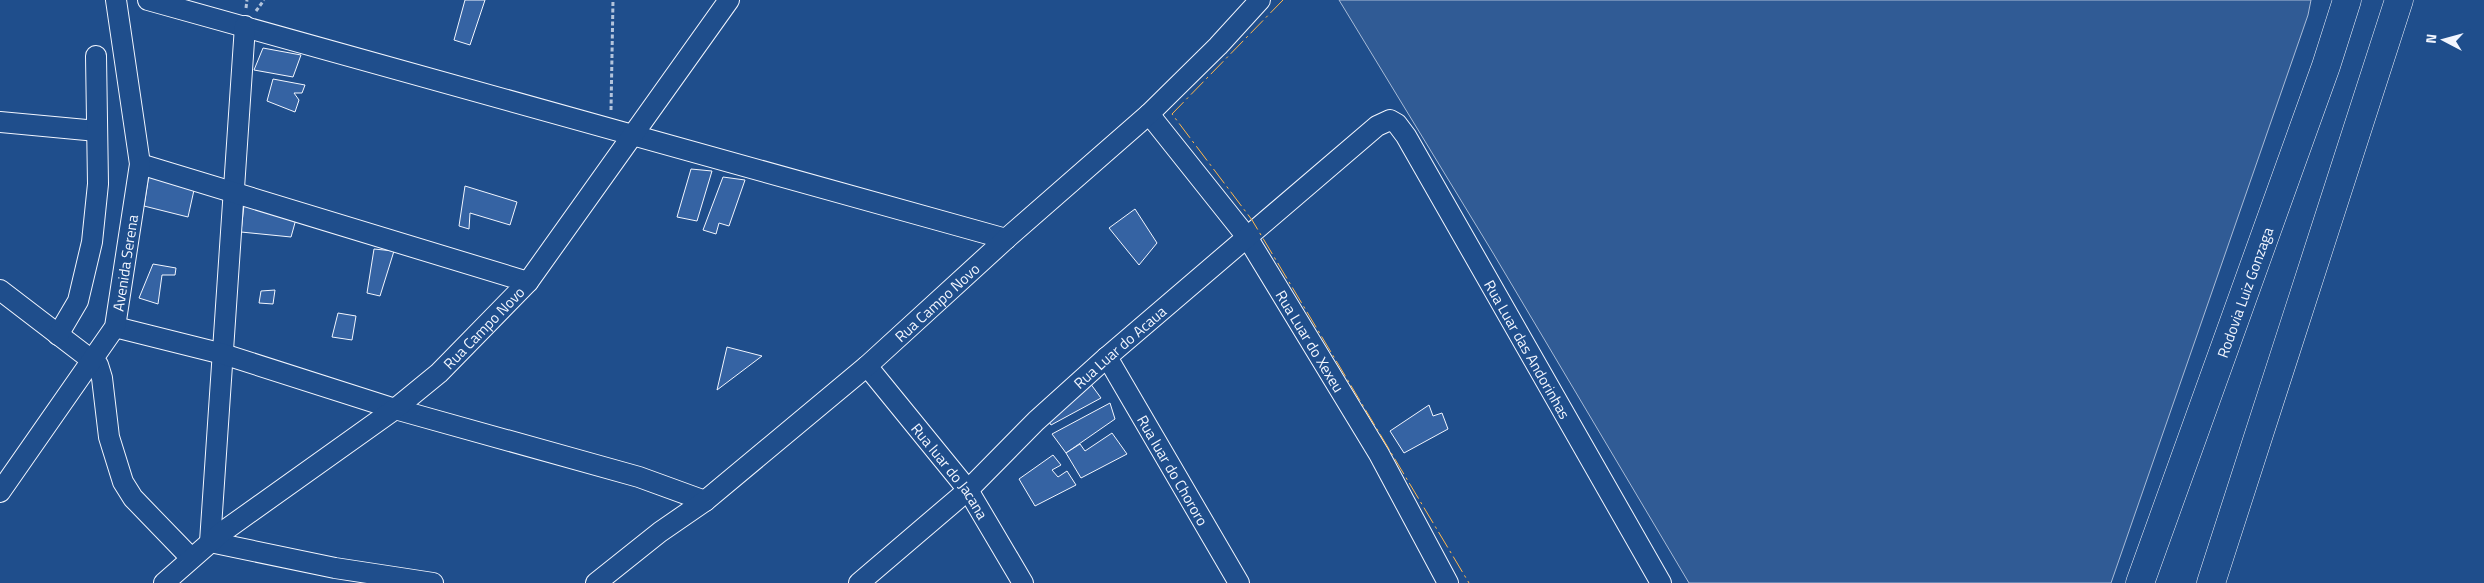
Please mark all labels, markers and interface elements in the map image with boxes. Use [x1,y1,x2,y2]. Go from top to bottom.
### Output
north arrow [2419,15,2469,65]
text: N [2420,33,2442,45]
street label: Avenida Serena [106,213,144,313]
street label: Rodovia Luiz Gonzaga [2211,223,2279,361]
street label: Rua Campo Novo [889,257,985,347]
street label: Rua Luar das Andorinhas [1479,275,1577,423]
street label: Rua Campo Novo [437,281,530,374]
street label: Rua Luar do Xexeu [1270,285,1350,397]
street label: Rua Luar do Acaua [1068,299,1172,394]
street label: Rua luar do Chororo [1132,410,1214,530]
street label: Rua luar do Jacana [906,418,995,524]

